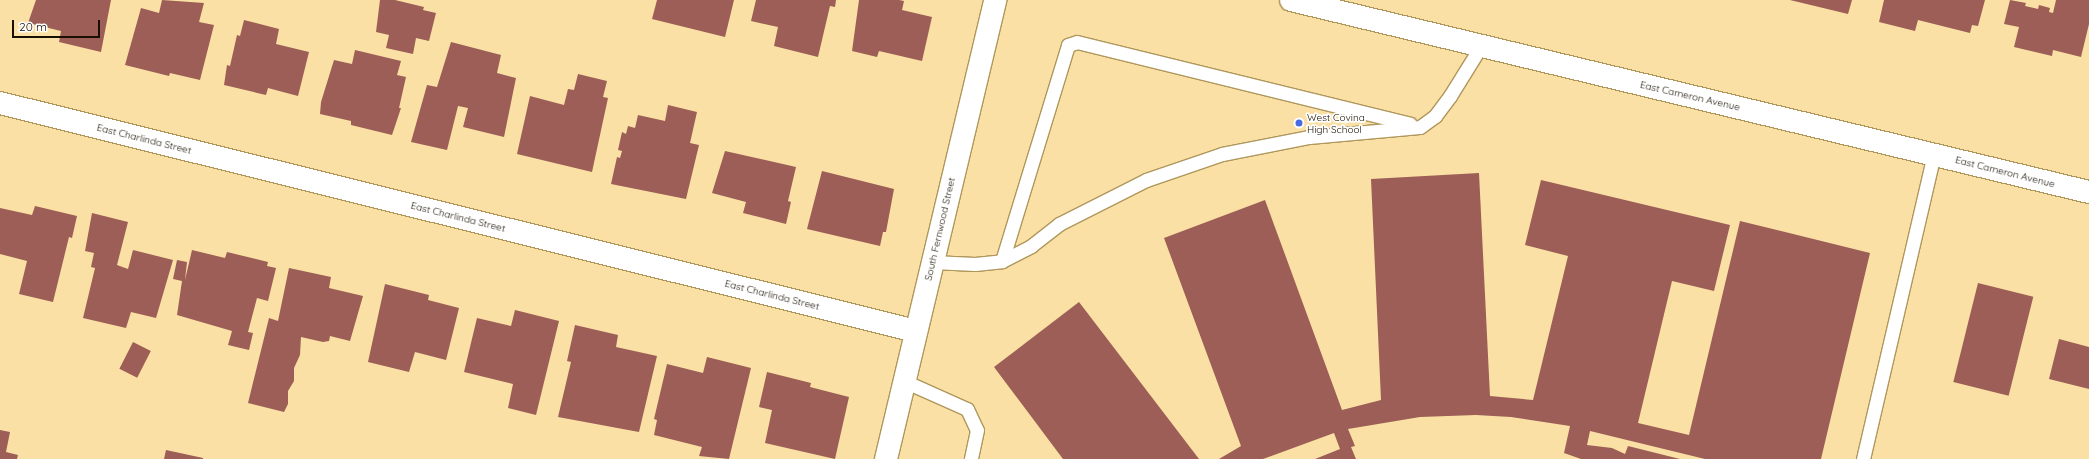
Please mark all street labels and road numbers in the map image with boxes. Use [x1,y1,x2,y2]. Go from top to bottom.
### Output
street label: East Cameron Avenue [1639,79,1741,113]
street label: East Charlinda Street [95,121,193,157]
street label: East Cameron Avenue [1954,154,2056,190]
street label: South Fernwood Street [922,176,958,282]
street label: East Charlinda Street [409,199,507,235]
street label: East Charlinda Street [723,277,821,313]

